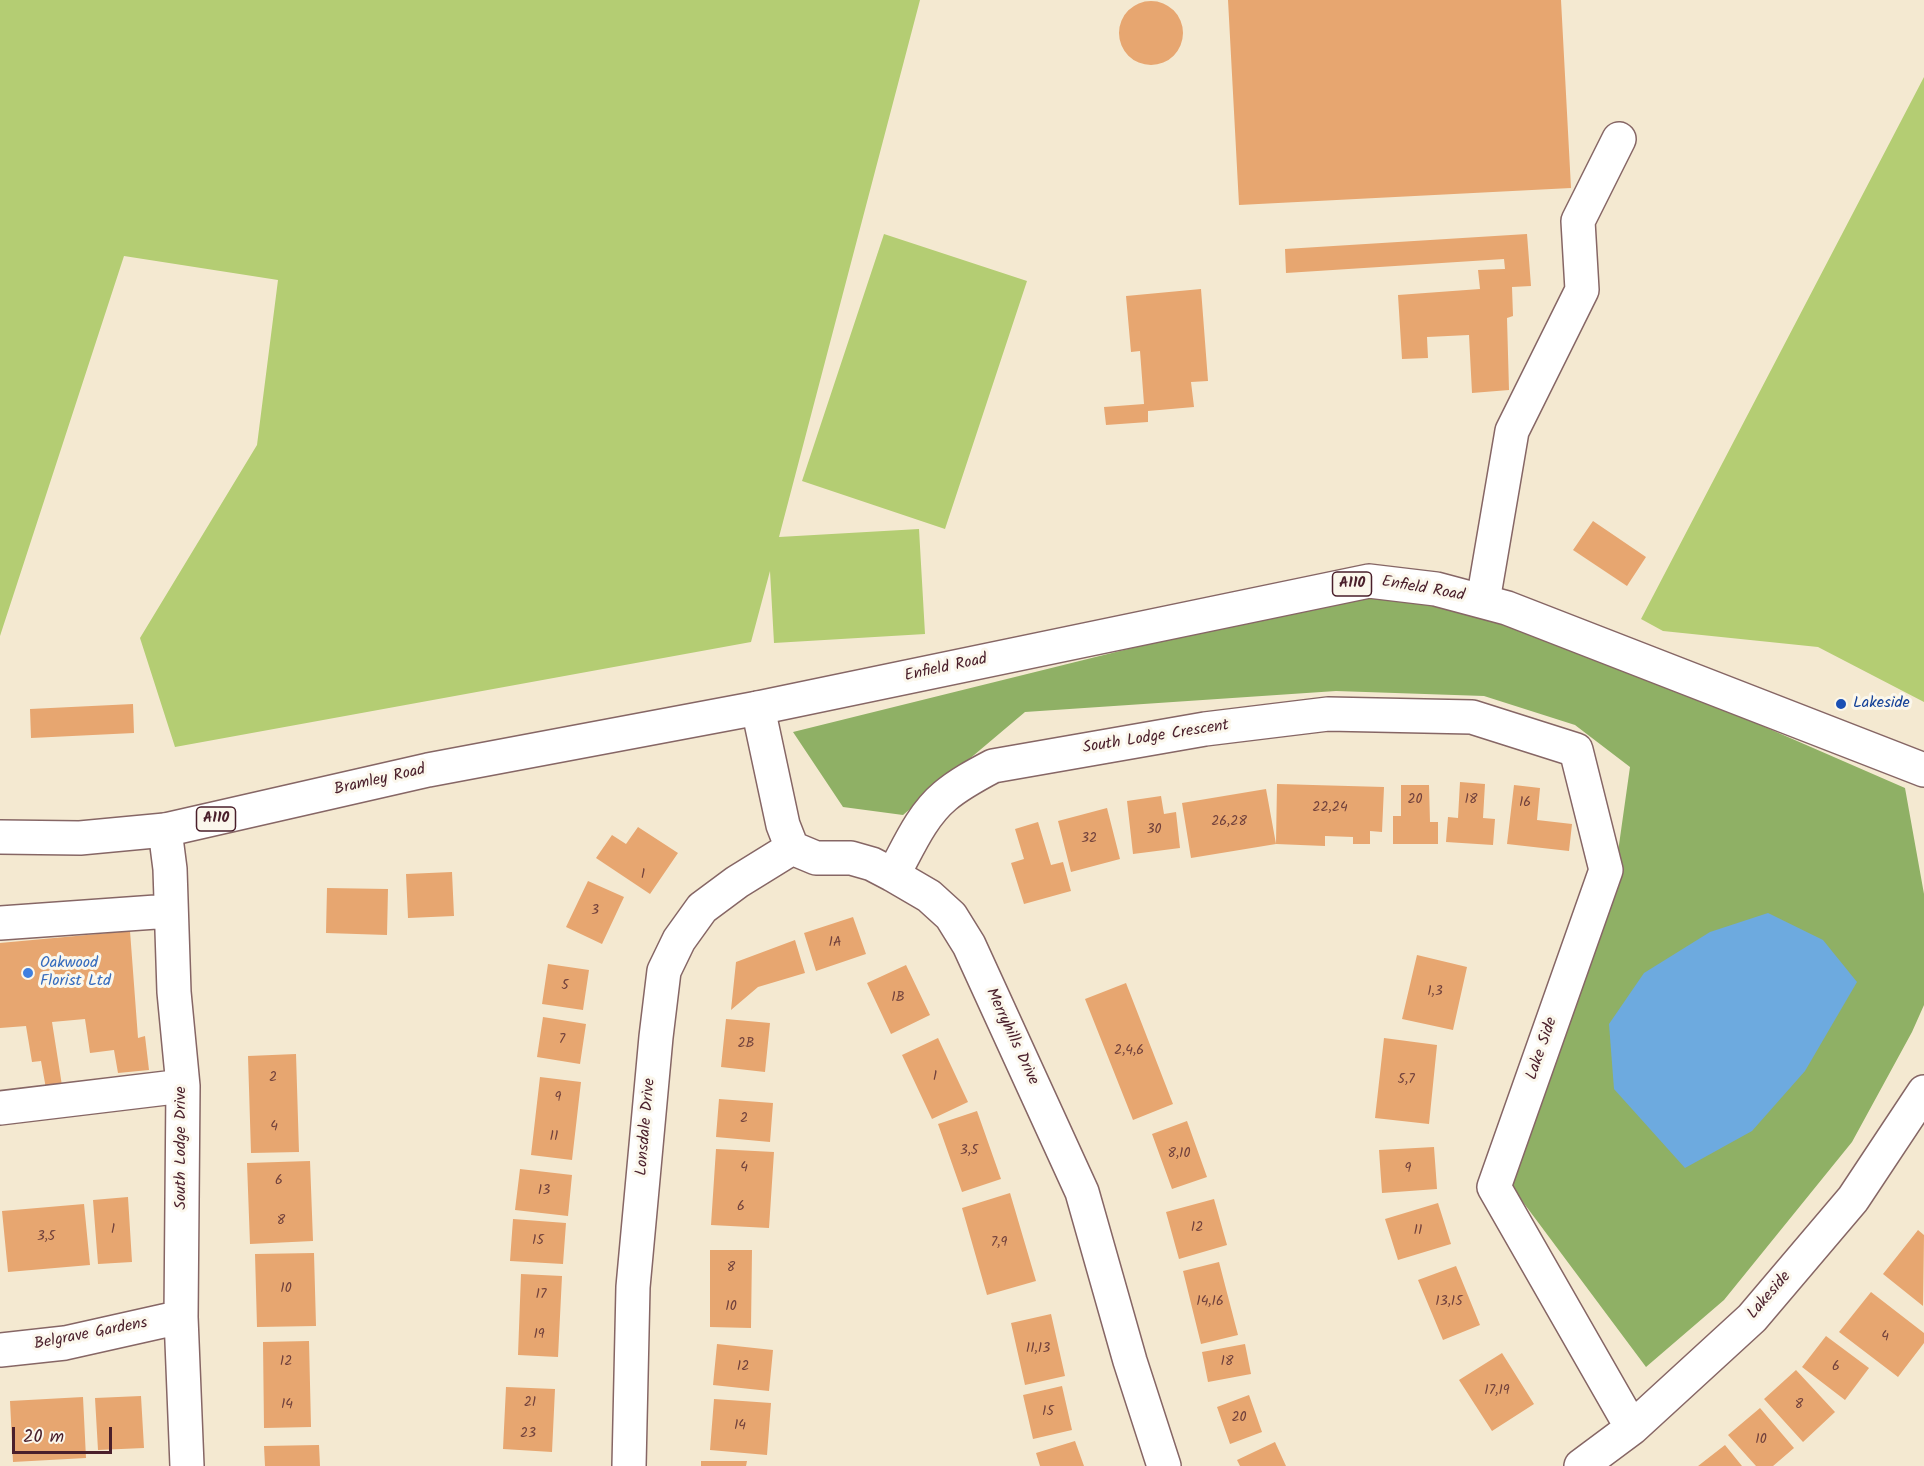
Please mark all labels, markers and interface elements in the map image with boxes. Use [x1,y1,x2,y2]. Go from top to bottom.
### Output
road number: A110 [1332,572,1372,596]
street label: Enfield Road [1380,573,1466,607]
street label: Enfield Road [903,651,989,687]
place label: Lakeside [1853,694,1910,714]
marker: Lakeside [1834,697,1848,711]
street label: South Lodge Crescent [1082,717,1230,759]
street label: Bramley Road [333,761,427,801]
house number: 20 [1407,793,1423,809]
house number: 18 [1465,793,1477,809]
house number: 16 [1519,796,1531,812]
house number: 22,24 [1312,801,1348,817]
road number: A110 [196,807,236,831]
house number: 26,28 [1211,815,1247,831]
house number: 30 [1147,823,1161,839]
house number: 32 [1081,832,1097,848]
house number: 1 [641,868,645,884]
house number: 3 [591,904,599,920]
house number: 1A [829,936,841,952]
place label: Oakwood Florist Ltd [40,954,111,992]
marker: Oakwood Florist Ltd [21,966,35,980]
house number: 5 [561,979,569,995]
street label: Merryhills Drive [980,985,1042,1089]
house number: 1,3 [1427,985,1443,1001]
house number: 1B [891,991,905,1007]
street label: Lake Side [1523,1015,1563,1083]
house number: 7 [559,1033,565,1049]
house number: 2B [737,1037,755,1053]
house number: 2,4,6 [1114,1044,1144,1060]
house number: 1 [933,1070,937,1086]
house number: 2 [269,1071,277,1087]
house number: 5,7 [1397,1073,1415,1089]
street label: Lonsdale Drive [633,1077,661,1177]
street label: South Lodge Drive [172,1086,192,1210]
house number: 9 [555,1091,561,1107]
house number: 2 [740,1112,748,1128]
house number: 4 [270,1120,278,1136]
house number: 11 [550,1130,558,1146]
house number: 3,5 [960,1144,978,1160]
house number: 8,10 [1167,1147,1191,1163]
house number: 4 [740,1161,748,1177]
house number: 9 [1405,1162,1411,1178]
house number: 6 [275,1174,283,1190]
house number: 13 [538,1184,550,1200]
house number: 6 [737,1200,745,1216]
house number: 8 [277,1214,285,1230]
house number: 12 [1191,1221,1203,1237]
house number: 1 [111,1223,115,1239]
house number: 11 [1414,1224,1422,1240]
house number: 3,5 [37,1230,55,1246]
house number: 15 [532,1234,544,1250]
house number: 7,9 [991,1236,1007,1252]
house number: 8 [727,1261,735,1277]
street label: Lakeside [1744,1268,1796,1324]
house number: 10 [280,1282,292,1298]
house number: 17 [536,1288,546,1304]
house number: 14,16 [1196,1295,1224,1311]
house number: 13,15 [1435,1295,1463,1311]
house number: 10 [725,1300,737,1316]
street label: Belgrave Gardens [33,1315,149,1355]
house number: 19 [533,1328,545,1344]
house number: 4 [1881,1330,1889,1346]
house number: 11,13 [1026,1342,1050,1358]
house number: 12 [280,1355,292,1371]
house number: 18 [1221,1355,1233,1371]
house number: 12 [737,1360,749,1376]
house number: 6 [1832,1360,1840,1376]
house number: 17,19 [1484,1384,1510,1400]
house number: 21 [524,1396,536,1412]
house number: 14 [281,1398,293,1414]
house number: 8 [1795,1398,1803,1414]
house number: 15 [1042,1405,1054,1421]
house number: 20 [1231,1411,1247,1427]
scale bar [15,1415,116,1453]
house number: 14 [734,1419,746,1435]
text: 20 m [23,1423,64,1452]
house number: 23 [520,1427,536,1443]
house number: 10 [1755,1433,1767,1449]

